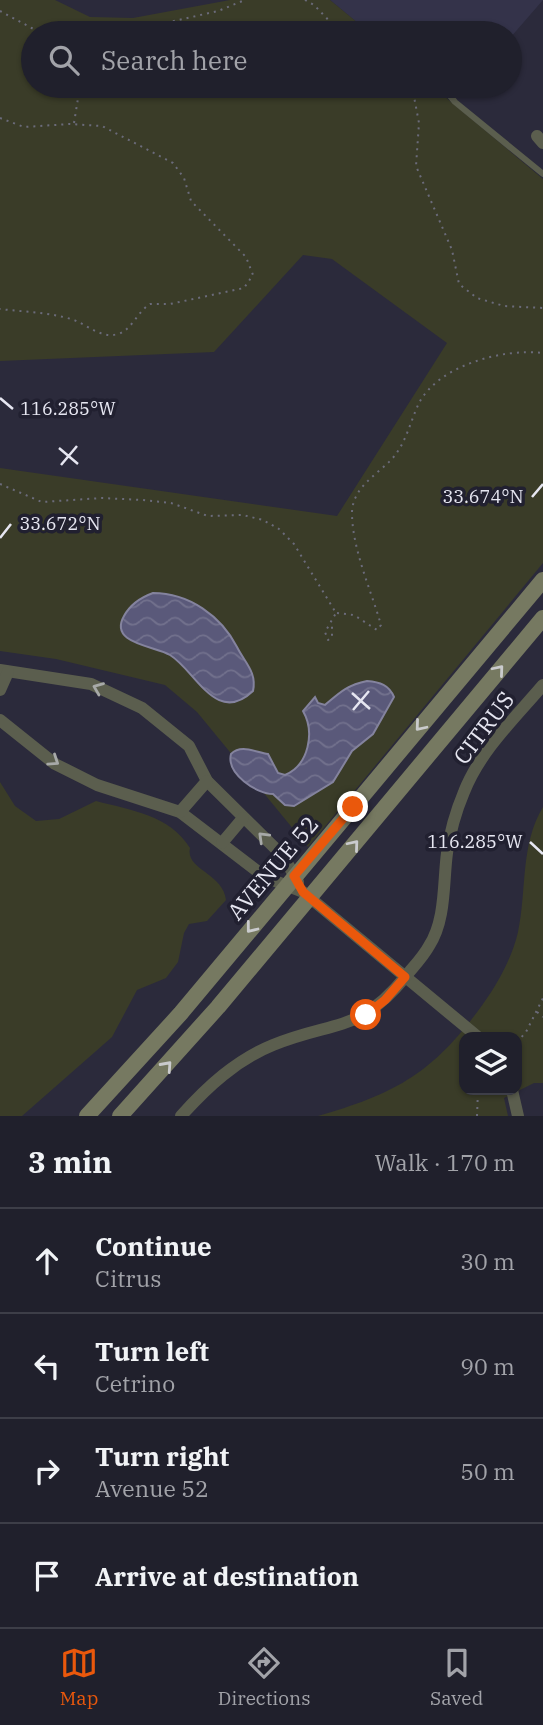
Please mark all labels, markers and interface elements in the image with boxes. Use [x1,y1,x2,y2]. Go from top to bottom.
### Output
search box [21,21,522,98]
icon: search [45,41,83,79]
text: Search here [101,43,247,77]
text: 116.285°W [20,397,116,420]
text: 33.674°N [442,485,524,508]
text: 33.672°N [19,512,101,535]
one-way arrow [491,666,504,678]
one-way arrow [93,683,105,697]
street label: CITRUS [446,685,520,770]
one-way arrow [416,719,429,731]
one-way arrow [46,753,59,766]
route end [337,791,368,822]
street label: AVENUE 52 [220,809,325,926]
text: 116.285°W [427,830,523,853]
one-way arrow [259,833,272,846]
one-way arrow [345,840,358,852]
one-way arrow [246,921,259,933]
route start [350,999,381,1030]
map controls [459,1032,522,1095]
button: layers [459,1032,522,1095]
one-way arrow [158,1061,171,1074]
text: 3 min [28,1142,112,1181]
text: Walk · 170 m [374,1147,515,1177]
text: Continue [95,1229,212,1263]
icon: ahead [28,1242,66,1280]
text: 30 m [460,1246,515,1276]
text: Citrus [95,1263,161,1293]
text: Turn left [95,1334,209,1368]
icon: left [28,1347,66,1385]
text: 90 m [460,1351,515,1381]
text: Cetrino [95,1368,175,1398]
text: Turn right [95,1439,229,1473]
icon: right [28,1452,66,1490]
text: 50 m [460,1456,515,1486]
text: Avenue 52 [95,1473,209,1503]
icon: arrive [28,1557,66,1595]
text: Arrive at destination [95,1559,359,1593]
tab: Map [60,1644,98,1710]
tab: Directions [218,1644,311,1710]
tab: Saved [430,1644,483,1710]

